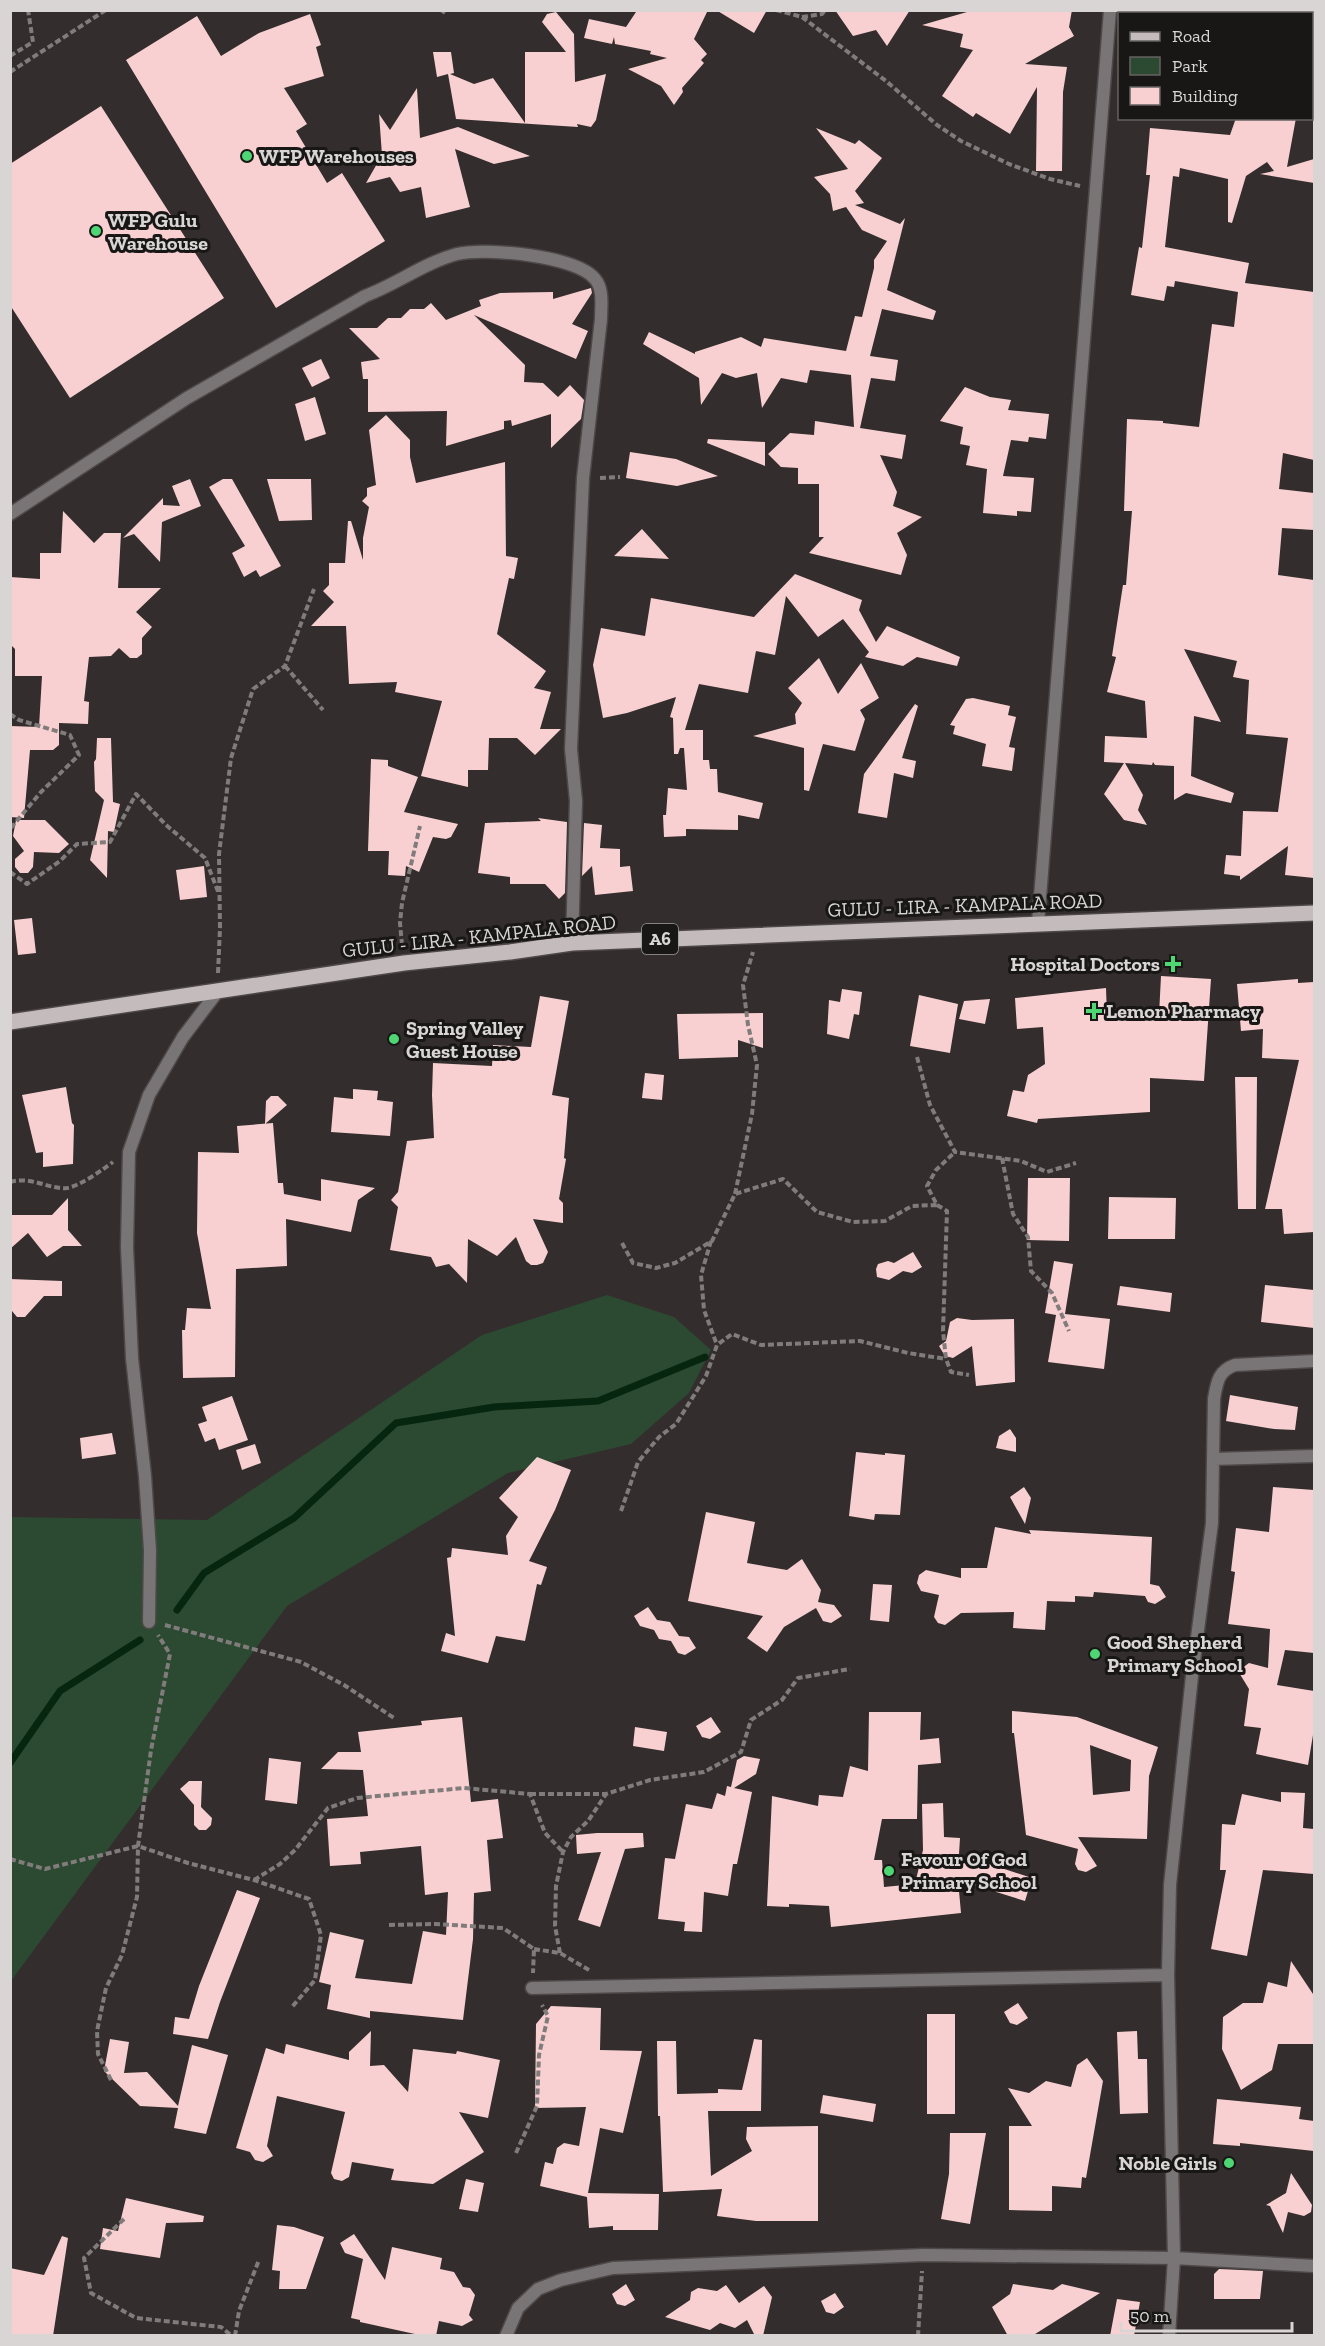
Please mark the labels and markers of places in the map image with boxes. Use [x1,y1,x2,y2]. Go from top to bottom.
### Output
place label: WFP Warehouses [259,144,414,168]
marker: WFP Warehouses [240,149,254,163]
place label: WFP Gulu Warehouse [108,208,208,255]
marker: WFP Gulu Warehouse [89,224,103,238]
place label: Hospital Doctors [1010,952,1160,976]
marker: Hospital Doctors [1164,955,1182,973]
place label: Lemon Pharmacy [1106,999,1261,1023]
marker: Lemon Pharmacy [1087,1004,1101,1018]
place label: Spring Valley Guest House [406,1016,524,1063]
marker: Spring Valley Guest House [387,1032,401,1046]
place label: Good Shepherd Primary School [1107,1630,1243,1677]
marker: Good Shepherd Primary School [1088,1647,1102,1661]
place label: Favour Of God Primary School [901,1847,1037,1894]
marker: Favour Of God Primary School [882,1864,896,1878]
place label: Noble Girls [1119,2151,1217,2175]
marker: Noble Girls [1222,2156,1236,2170]

